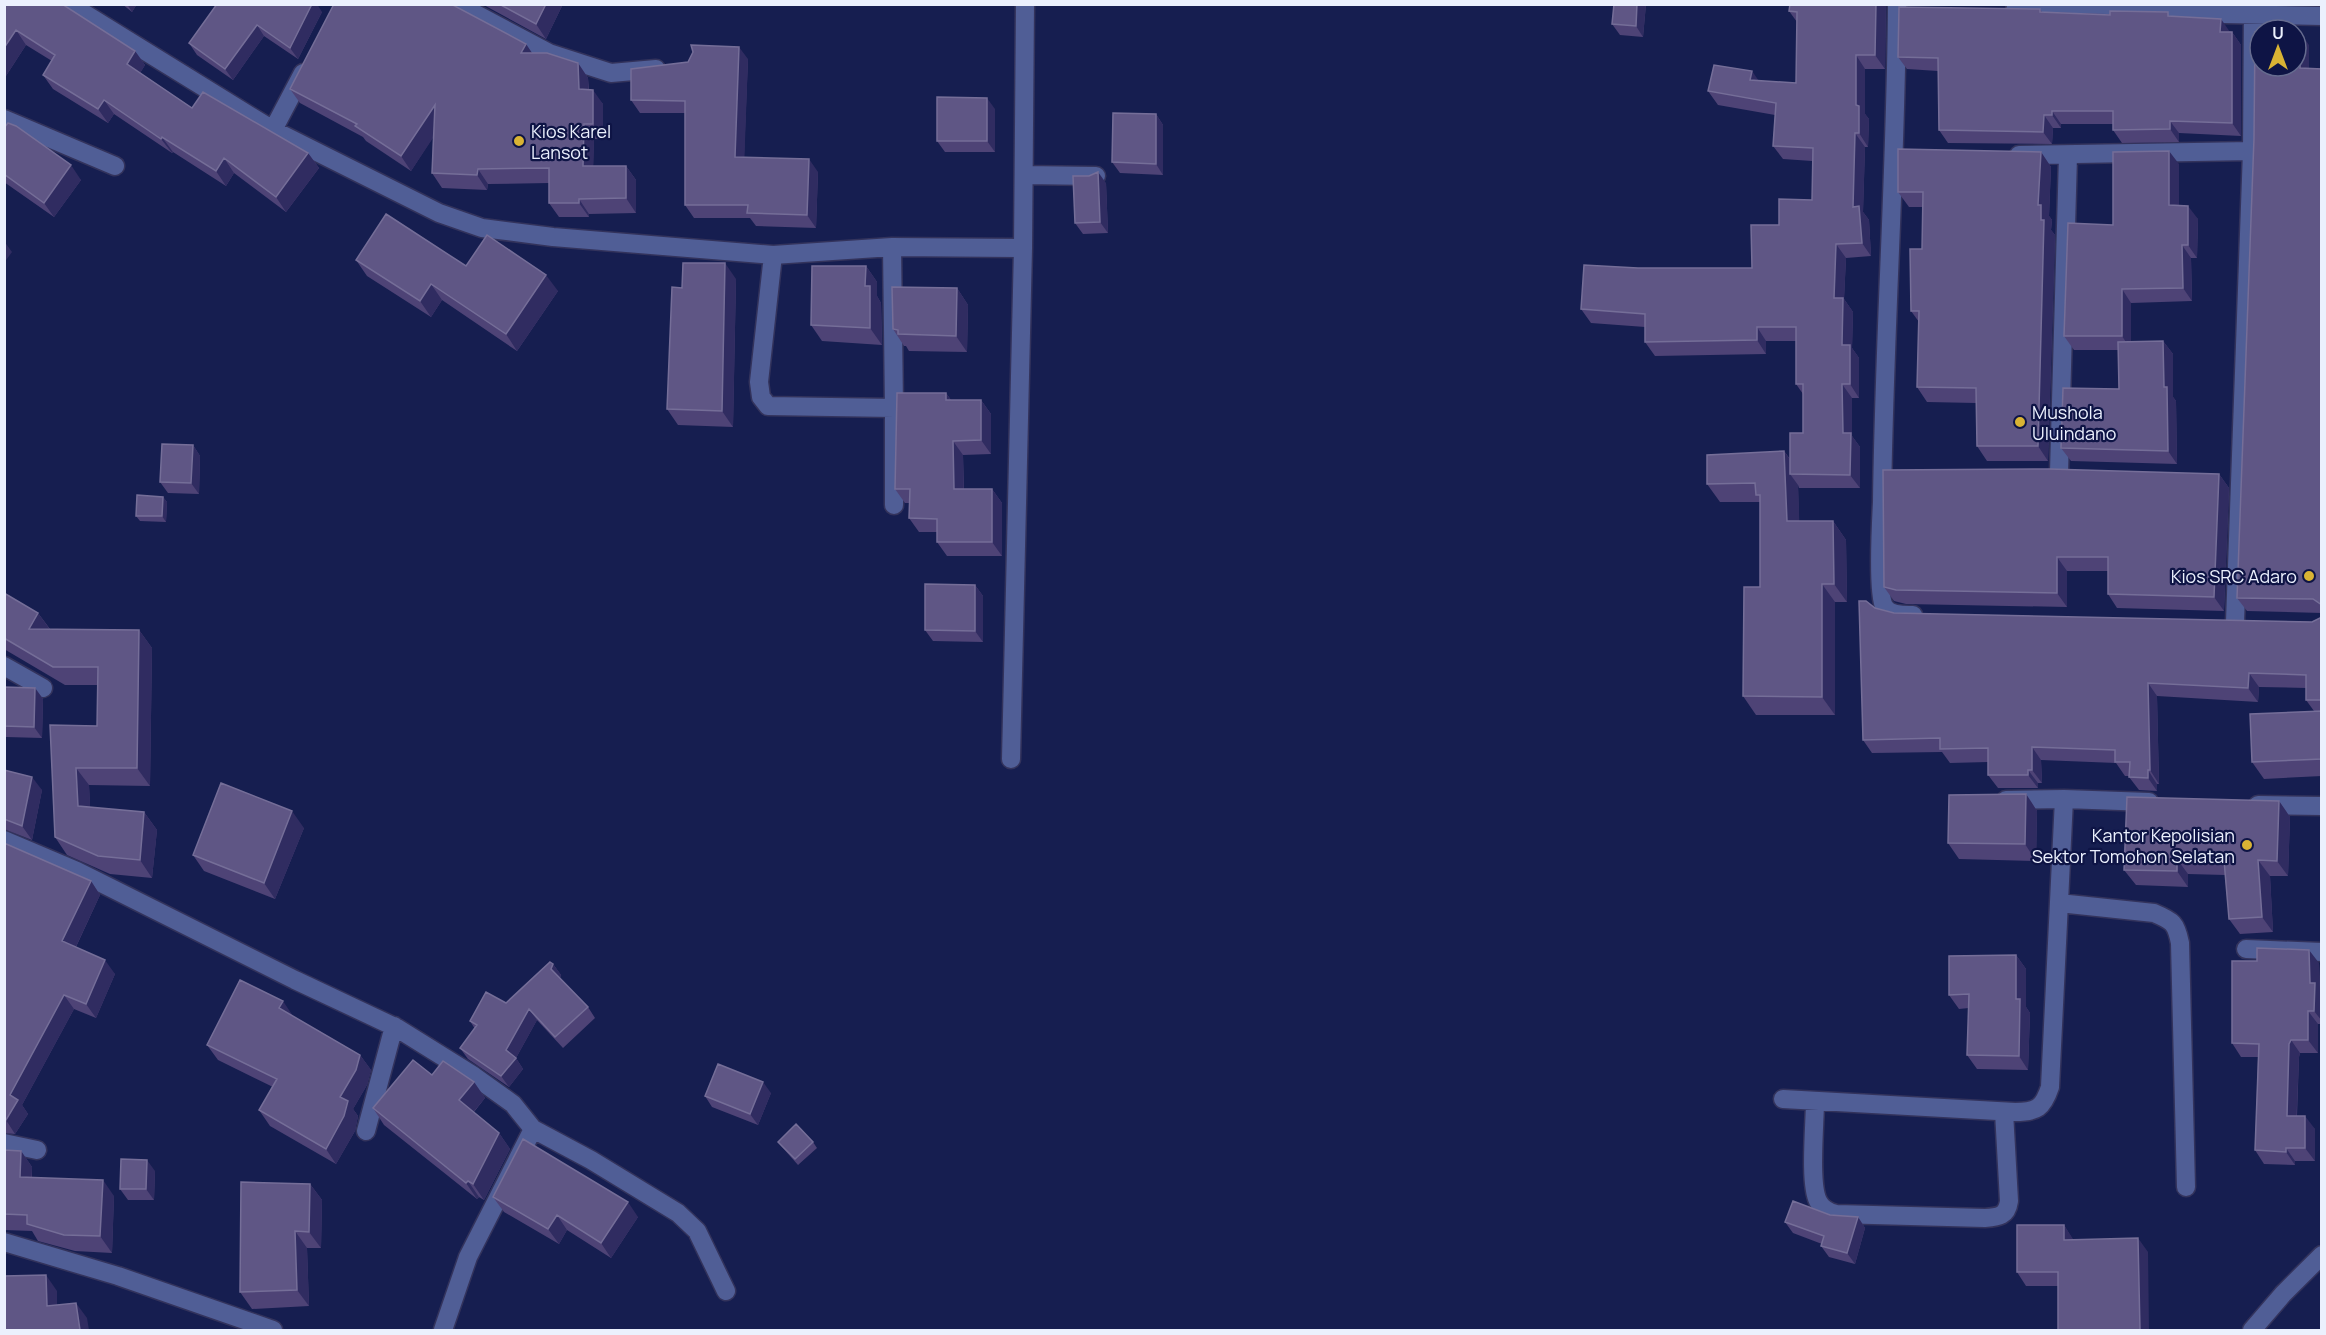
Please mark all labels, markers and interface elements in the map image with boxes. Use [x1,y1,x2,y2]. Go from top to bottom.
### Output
north arrow [2248,18,2308,78]
text: U [2272,22,2284,44]
place label: Kios Karel Lansot [531,119,611,164]
marker: Kios Karel Lansot [512,134,526,148]
place label: Mushola Uluindano [2032,400,2116,445]
marker: Mushola Uluindano [2013,415,2027,429]
place label: Kios SRC Adaro [2171,564,2297,588]
marker: Kios SRC Adaro [2302,569,2316,583]
place label: Kantor Kepolisian Sektor Tomohon Selatan [2032,823,2235,868]
marker: Kantor Kepolisian Sektor Tomohon Selatan [2240,838,2254,852]

